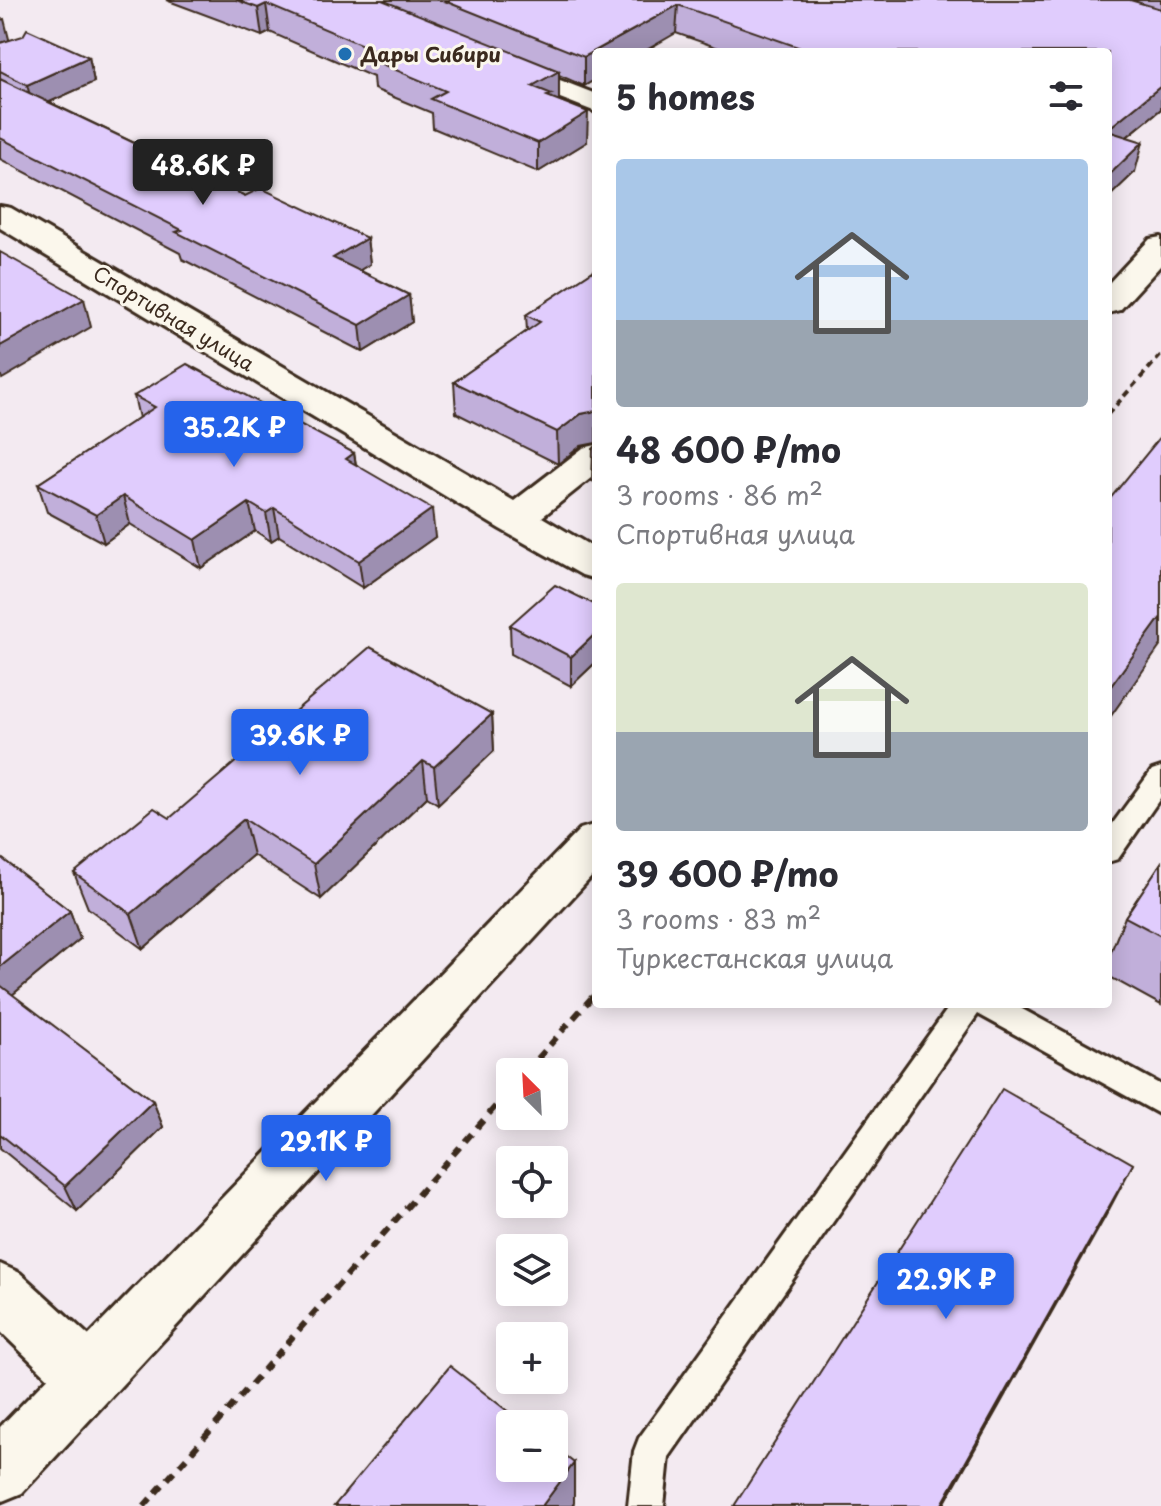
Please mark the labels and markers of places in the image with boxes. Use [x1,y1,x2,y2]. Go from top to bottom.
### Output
place label: Дары Сибири [360,39,501,69]
marker: Дары Сибири [336,45,354,63]
pin: 48.6K ₽ [129,139,277,207]
pin: 35.2K ₽ [160,401,308,469]
pin: 39.6K ₽ [226,709,374,777]
pin: 29.1K ₽ [252,1115,400,1183]
pin: 22.9K ₽ [872,1253,1020,1321]

